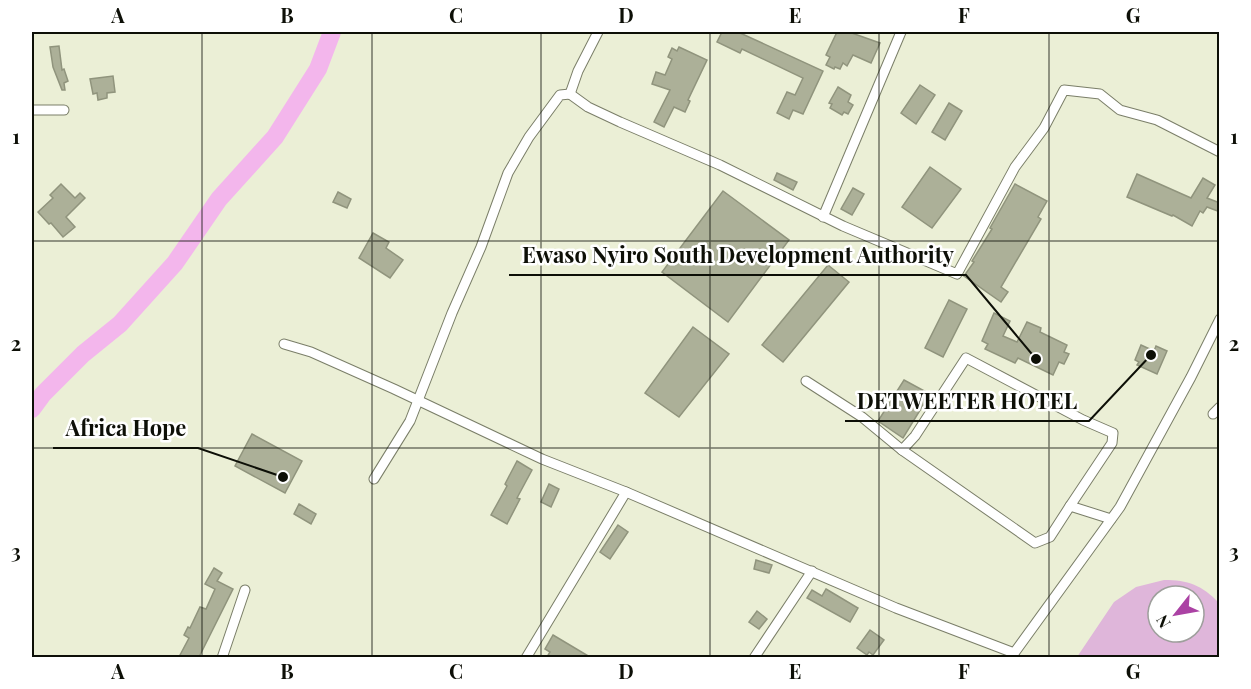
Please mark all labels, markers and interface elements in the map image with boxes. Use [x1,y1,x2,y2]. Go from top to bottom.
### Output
text: A [110,1,125,28]
text: B [280,1,294,28]
text: C [449,1,463,28]
text: D [618,1,634,28]
text: E [789,1,801,28]
text: F [958,1,970,28]
text: G [1126,1,1141,28]
text: 1 [12,122,20,149]
text: 1 [1230,122,1238,149]
callout: Ewaso Nyiro South Development Authority [509,235,966,275]
text: Ewaso Nyiro South Development Authority [522,239,955,269]
text: 2 [11,329,21,356]
text: 2 [1229,329,1239,356]
callout: DETWEETER HOTEL [845,381,1089,421]
text: DETWEETER HOTEL [857,385,1077,415]
callout: Africa Hope [53,408,198,448]
text: Africa Hope [65,412,186,442]
text: 3 [11,537,21,564]
text: 3 [1229,537,1239,564]
north arrow [1146,584,1206,644]
text: N [1151,611,1175,632]
text: A [110,657,125,684]
text: B [280,657,294,684]
text: C [449,657,463,684]
text: D [618,657,634,684]
text: E [789,657,801,684]
text: F [958,657,970,684]
text: G [1126,657,1141,684]

